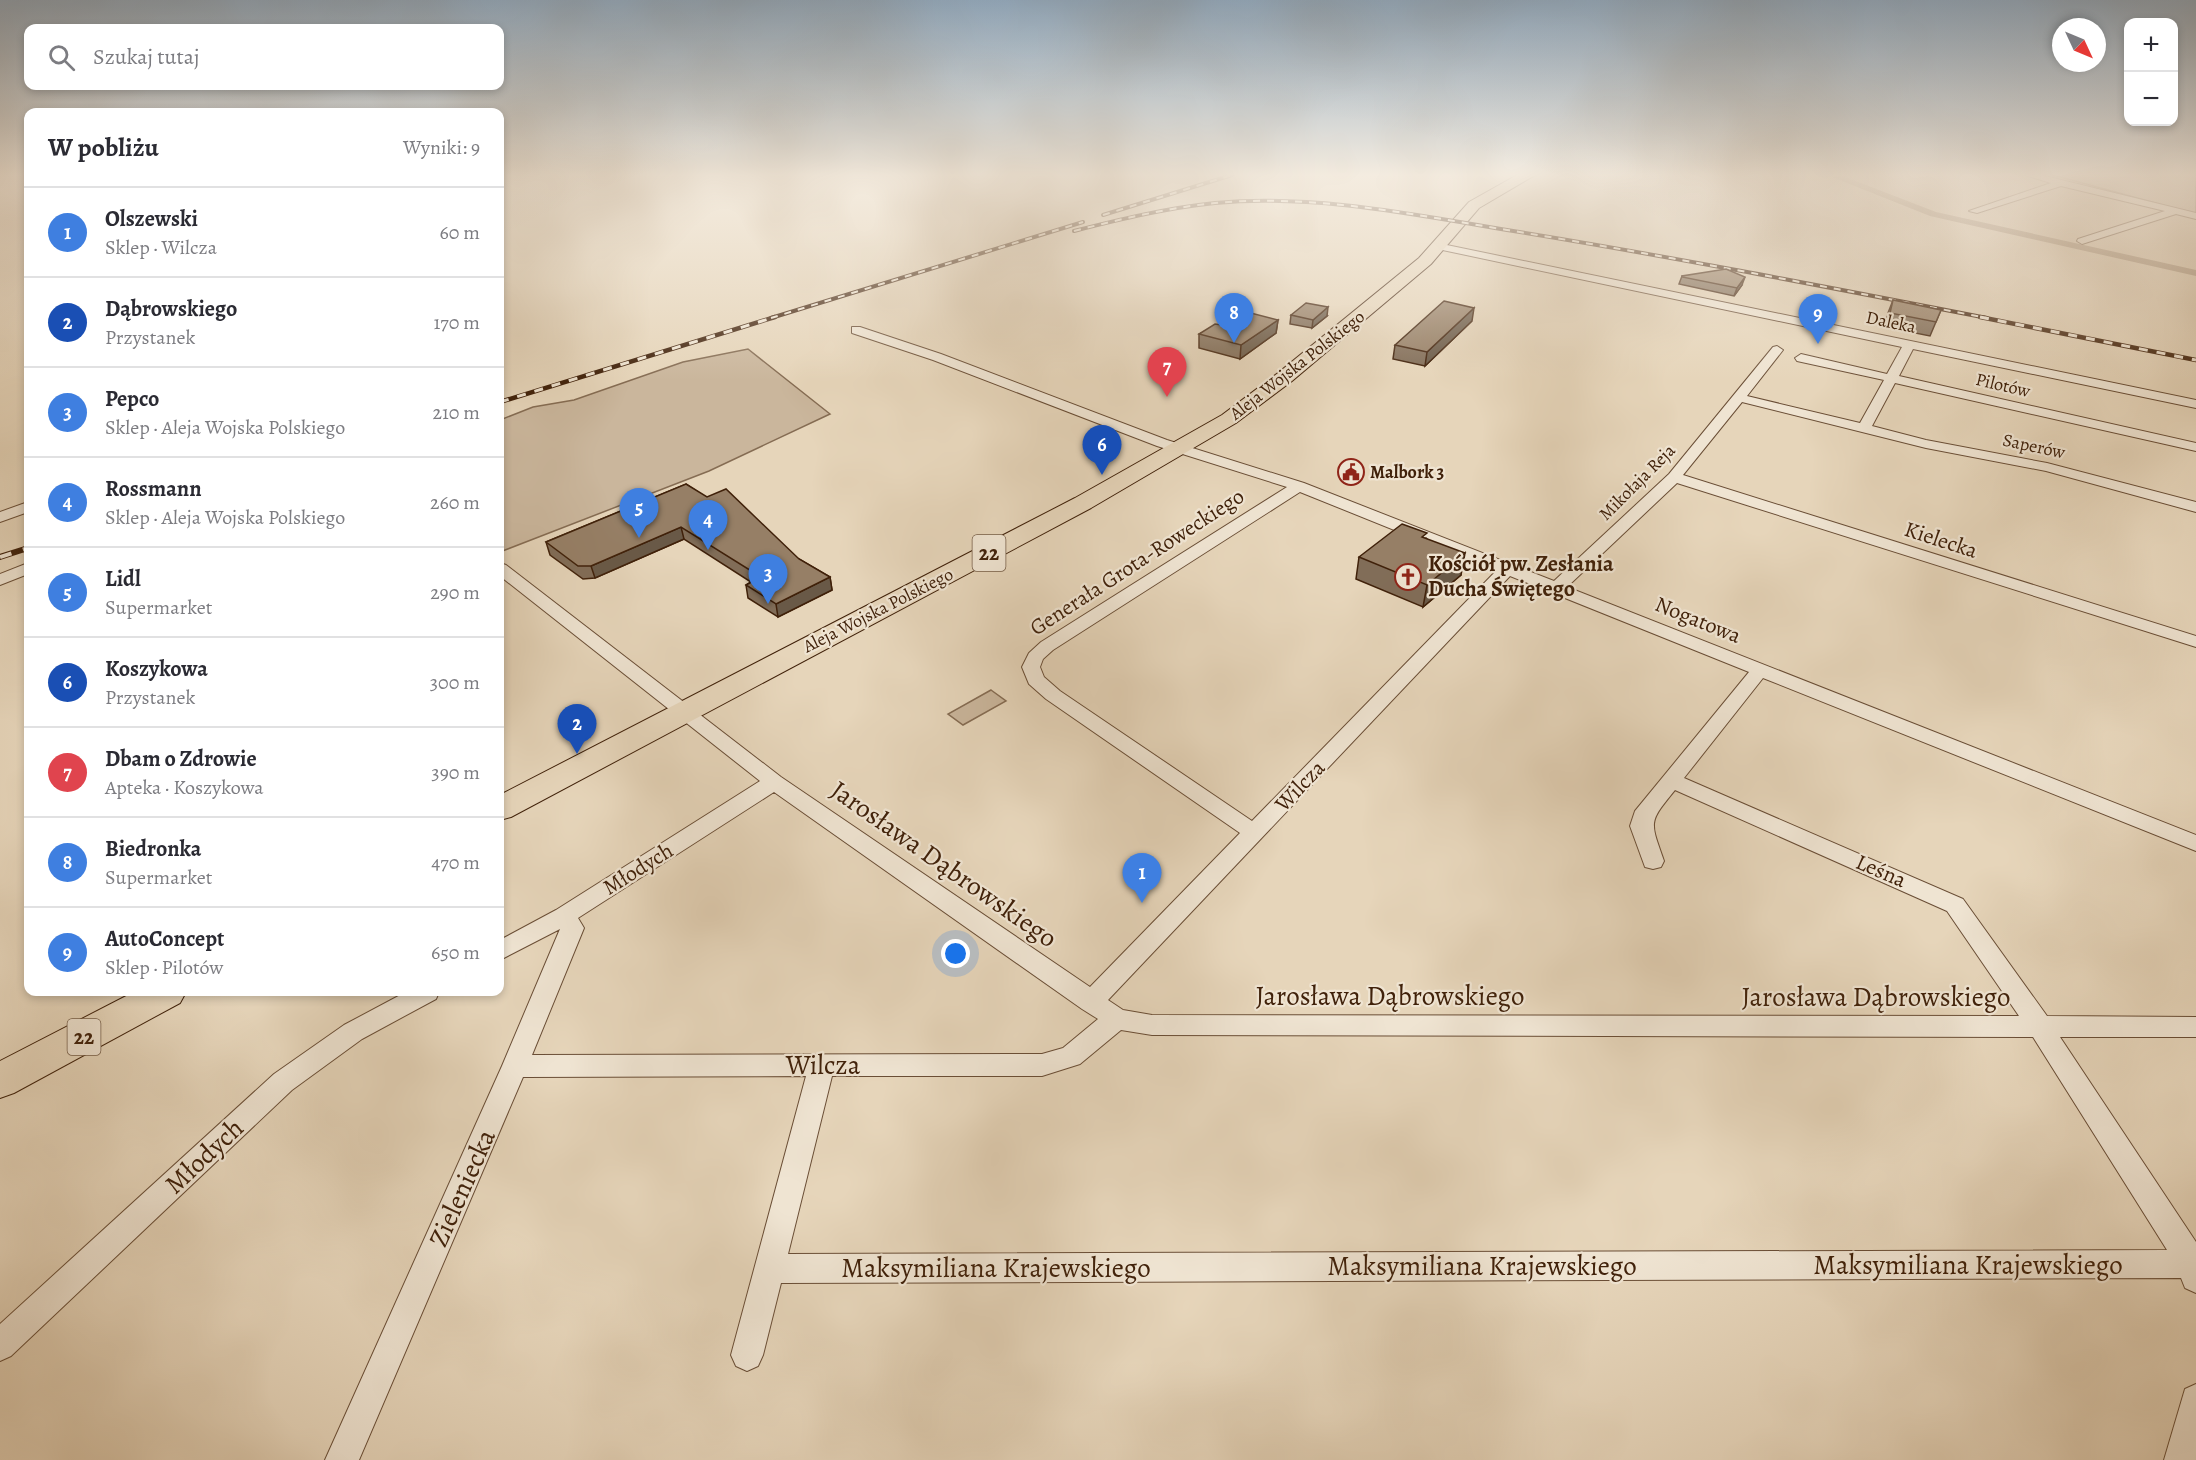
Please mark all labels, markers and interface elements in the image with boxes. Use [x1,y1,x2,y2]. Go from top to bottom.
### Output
north arrow [2052,18,2106,72]
map controls [2124,18,2178,126]
button: + [2124,18,2178,72]
search box [24,24,504,90]
icon: search [45,41,78,74]
text: Szukaj tutaj [93,42,199,72]
button: − [2124,72,2178,126]
text: W pobliżu [48,130,159,165]
text: Wyniki: 9 [403,134,480,161]
text: Olszewski [105,204,198,234]
text: 1 [64,219,71,246]
text: 60 m [440,219,480,246]
text: Sklep · Wilcza [105,234,217,261]
text: Dąbrowskiego [105,294,237,324]
pin: 8 [1214,294,1254,343]
pin: 9 [1798,294,1838,344]
street label: Aleja Wojska Polskiego [1224,305,1370,426]
street label: Daleka [1864,305,1919,339]
text: 2 [63,309,72,336]
text: 170 m [434,309,480,336]
text: Przystanek [105,324,195,351]
pin: 7 [1148,348,1186,397]
street label: Pilotów [1973,367,2033,403]
text: Pepco [105,384,159,414]
text: 3 [63,399,72,426]
text: 210 m [432,399,480,426]
text: Sklep · Aleja Wojska Polskiego [105,414,345,441]
pin: 6 [1082,426,1122,475]
street label: Saperów [2001,428,2068,464]
street label: Mikołaja Reja [1594,438,1681,525]
public building icon: Malbork 3 [1336,457,1366,487]
place label: Malbork 3 [1370,460,1445,484]
text: Rossmann [105,474,202,504]
street label: Generała Grota-Roweckiego [1024,481,1250,643]
pin: 5 [620,488,658,538]
text: 4 [63,489,72,516]
text: 260 m [430,489,480,516]
pin: 4 [688,500,728,550]
text: Sklep · Aleja Wojska Polskiego [105,504,345,531]
street label: Kielecka [1901,514,1982,566]
road number: 22 [972,535,1006,571]
place label: Kościół pw. Zesłania Ducha Świętego [1428,549,1614,604]
pin: 3 [748,554,788,604]
street label: Aleja Wojska Polskiego [798,562,957,659]
church icon: Kościół pw. Zesłania Ducha Świętego [1393,562,1423,592]
text: Lidl [105,564,141,594]
text: 5 [63,579,72,606]
text: 290 m [430,579,480,606]
street label: Nogatowa [1650,589,1746,651]
text: Supermarket [105,594,212,621]
text: Koszykowa [105,654,208,684]
text: 6 [63,669,72,696]
text: 300 m [430,669,480,696]
text: Przystanek [105,684,195,711]
pin: 2 [558,704,596,754]
text: Dbam o Zdrowie [105,744,257,774]
street label: Wilcza [1267,753,1332,819]
text: 7 [63,759,72,786]
text: 390 m [431,759,480,786]
street label: Jarosława Dąbrowskiego [824,772,1064,956]
text: Apteka · Koszykowa [105,774,264,801]
text: Biedronka [105,834,201,864]
street label: Młodych [597,836,679,902]
street label: Leśna [1851,847,1912,895]
text: 8 [63,849,72,876]
text: 470 m [431,849,480,876]
pin: 1 [1122,854,1162,903]
text: Supermarket [105,864,212,891]
text: AutoConcept [105,924,224,954]
text: 9 [63,939,72,966]
text: 650 m [431,939,480,966]
your location [941,939,970,968]
text: Sklep · Pilotów [105,954,223,981]
street label: Jarosława Dąbrowskiego [1256,978,1524,1014]
street label: Jarosława Dąbrowskiego [1742,979,2010,1015]
road number: 22 [68,1019,100,1055]
street label: Wilcza [785,1047,861,1083]
street label: Młodych [157,1110,251,1202]
street label: Zieleniecka [420,1123,504,1252]
street label: Maksymiliana Krajewskiego [1813,1247,2123,1283]
street label: Maksymiliana Krajewskiego [1327,1248,1637,1284]
street label: Maksymiliana Krajewskiego [841,1250,1151,1286]

